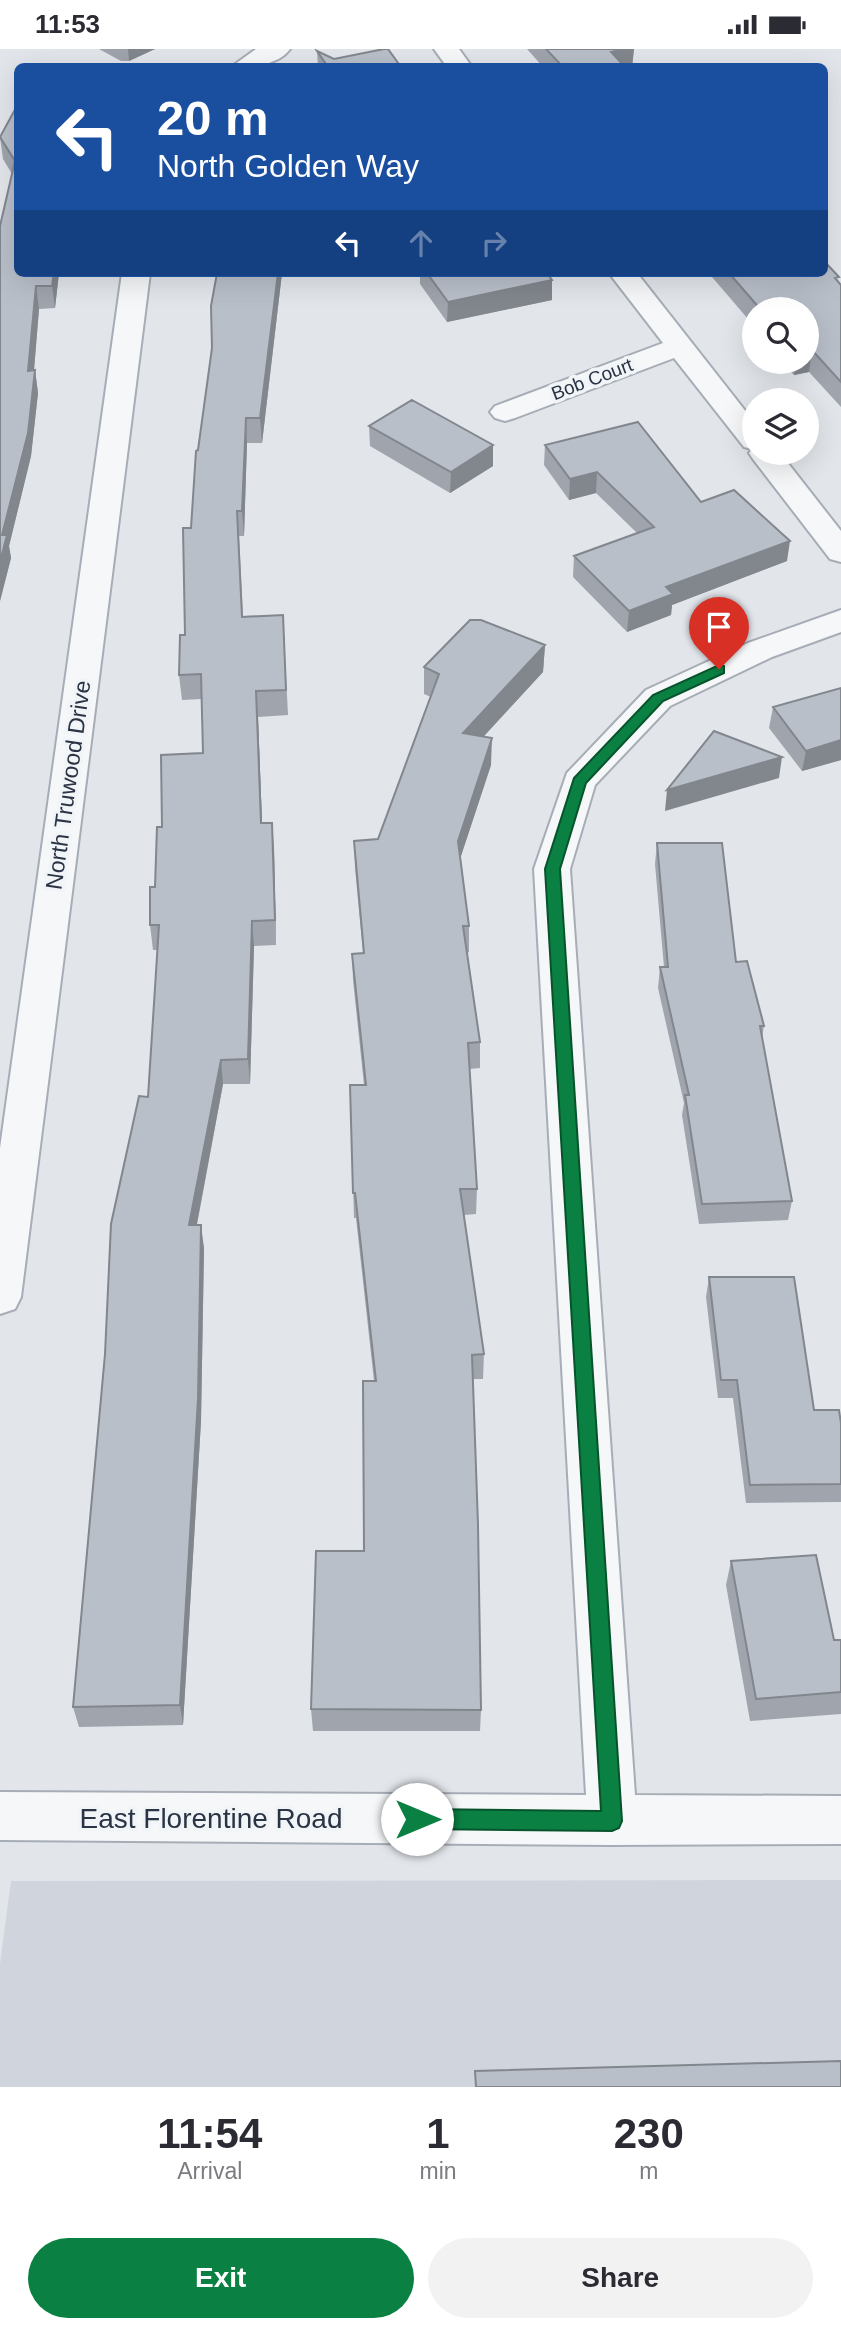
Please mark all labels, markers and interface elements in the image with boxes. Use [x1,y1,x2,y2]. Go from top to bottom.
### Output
text: 11:53 [35,9,100,39]
icon: left [42,91,133,182]
text: 20 m [157,91,269,145]
text: North Golden Way [157,148,419,184]
icon: left [329,224,367,262]
icon: ahead [402,224,440,262]
icon: right [475,224,513,262]
map controls [742,297,819,465]
button: search [742,297,819,374]
street label: Bob Court [548,354,636,404]
button: layers [742,388,819,465]
pin [689,597,749,669]
icon: arrive [700,608,738,646]
street label: North Truwood Drive [40,679,96,891]
position arrow [380,1782,454,1856]
street label: East Florentine Road [79,1803,343,1834]
text: 11:54 [157,2110,262,2157]
text: 1 [426,2110,450,2157]
text: 230 [614,2110,684,2157]
text: Arrival [177,2158,242,2184]
text: min [419,2158,457,2184]
text: m [639,2158,658,2184]
button: Exit [28,2238,414,2318]
button: Share [428,2238,813,2318]

